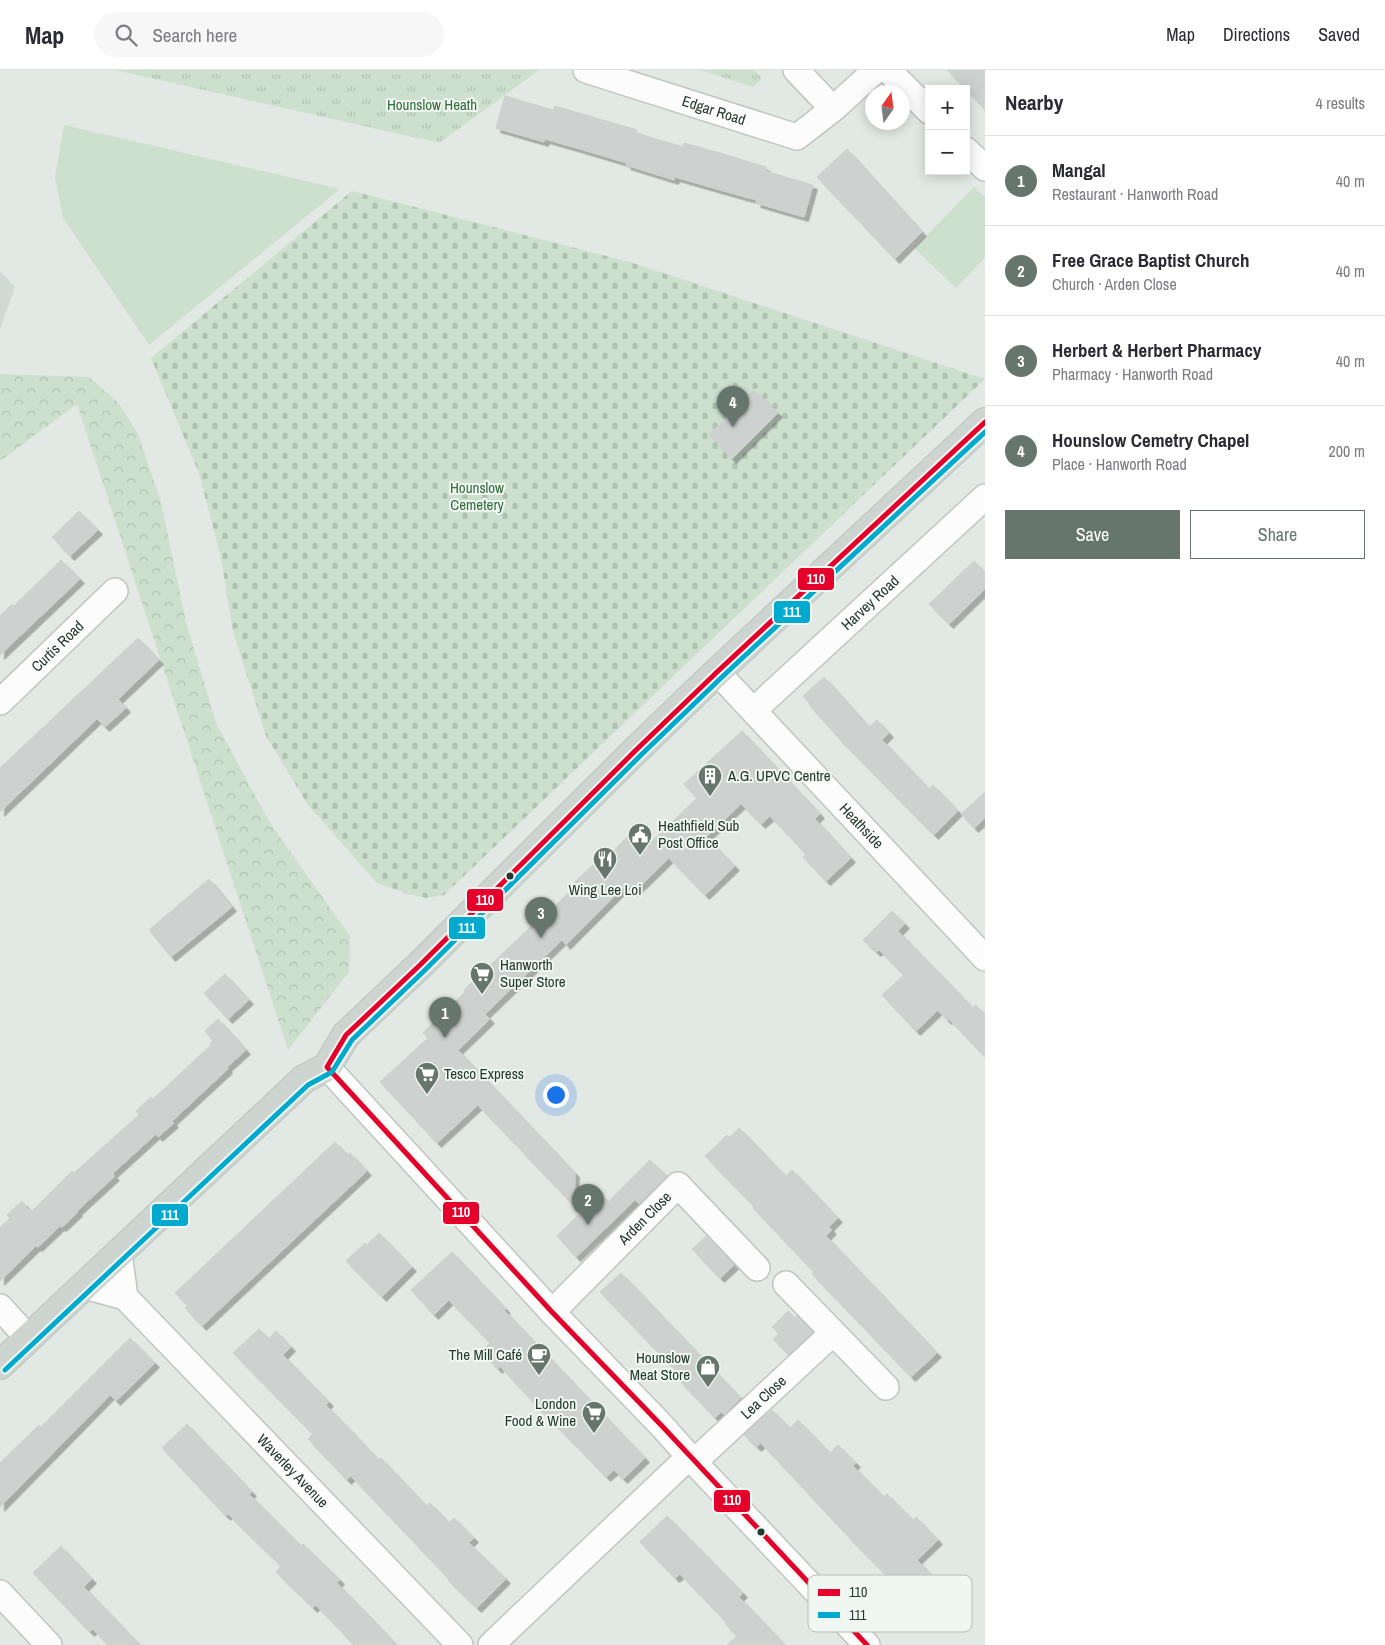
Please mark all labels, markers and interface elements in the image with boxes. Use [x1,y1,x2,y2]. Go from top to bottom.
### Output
search box [94,12,444,57]
text: Map [25,19,64,51]
icon: search [112,21,140,49]
text: Search here [152,22,237,48]
text: Map [1166,22,1195,47]
text: Directions [1223,22,1290,47]
text: Saved [1318,22,1360,47]
north arrow [865,85,910,130]
map controls [925,85,970,175]
button: + [925,85,970,130]
text: Nearby [1005,88,1063,117]
street label: Edgar Road [679,90,748,130]
text: 4 results [1315,92,1365,114]
park label: Hounslow Heath [387,94,477,115]
button: − [925,130,970,175]
text: Mangal [1052,157,1106,183]
text: 1 [1017,170,1025,192]
text: 40 m [1336,170,1365,192]
text: Restaurant · Hanworth Road [1052,183,1218,205]
text: Free Grace Baptist Church [1052,247,1249,273]
text: 2 [1017,260,1025,282]
text: 40 m [1336,260,1365,282]
text: Church · Arden Close [1052,273,1177,295]
text: Herbert & Herbert Pharmacy [1052,337,1262,363]
text: 3 [1017,350,1025,372]
text: 40 m [1336,350,1365,372]
text: Pharmacy · Hanworth Road [1052,363,1213,385]
pin: 4 [717,386,749,427]
text: Hounslow Cemetry Chapel [1052,427,1249,453]
text: 4 [1017,440,1025,462]
text: 200 m [1329,440,1365,462]
text: Place · Hanworth Road [1052,453,1187,475]
park label: Hounslow Cemetery [450,477,505,515]
button: Save [1005,510,1180,559]
button: Share [1190,510,1365,559]
line badge: 110 [797,567,835,591]
text: 110 [807,570,825,588]
street label: Harvey Road [836,570,903,635]
line badge: 111 [773,600,811,624]
text: 111 [783,603,802,621]
street label: Curtis Road [26,616,88,676]
building icon: A.G. UPVC Centre [697,763,723,797]
place label: A.G. UPVC Centre [727,765,831,786]
street label: Heathside [835,798,889,853]
place label: Heathfield Sub Post Office [658,815,740,853]
public building icon: Heathfield Sub Post Office [627,822,653,856]
restaurant icon: Wing Lee Loi [592,846,618,880]
unlabelled marker [505,871,515,881]
place label: Wing Lee Loi [568,879,642,900]
line badge: 110 [466,888,504,912]
text: 110 [476,891,494,909]
pin: 3 [525,897,557,938]
line badge: 111 [448,916,486,940]
text: 111 [458,919,477,937]
place label: Hanworth Super Store [500,954,566,992]
supermarket icon: Hanworth Super Store [469,961,495,995]
pin: 1 [429,997,461,1038]
supermarket icon: Tesco Express [414,1061,440,1095]
place label: Tesco Express [444,1063,524,1084]
your location [543,1082,569,1108]
pin: 2 [572,1184,604,1225]
street label: Arden Close [613,1186,676,1250]
line badge: 110 [442,1201,480,1225]
line badge: 111 [151,1203,189,1227]
text: 110 [452,1203,470,1221]
text: 111 [161,1206,180,1224]
cafe icon: The Mill Café [526,1342,552,1376]
place label: The Mill Café [449,1344,522,1365]
place label: Hounslow Meat Store [630,1347,690,1385]
shop icon: Hounslow Meat Store [695,1354,721,1388]
street label: Lea Close [736,1370,791,1424]
place label: London Food & Wine [505,1393,576,1431]
supermarket icon: London Food & Wine [581,1400,607,1434]
street label: Waverley Avenue [252,1429,334,1512]
line badge: 110 [713,1489,751,1513]
text: 110 [723,1491,741,1509]
unlabelled marker [756,1527,766,1537]
legend [808,1575,972,1632]
text: 110 [849,1583,867,1601]
text: 111 [849,1606,867,1624]

